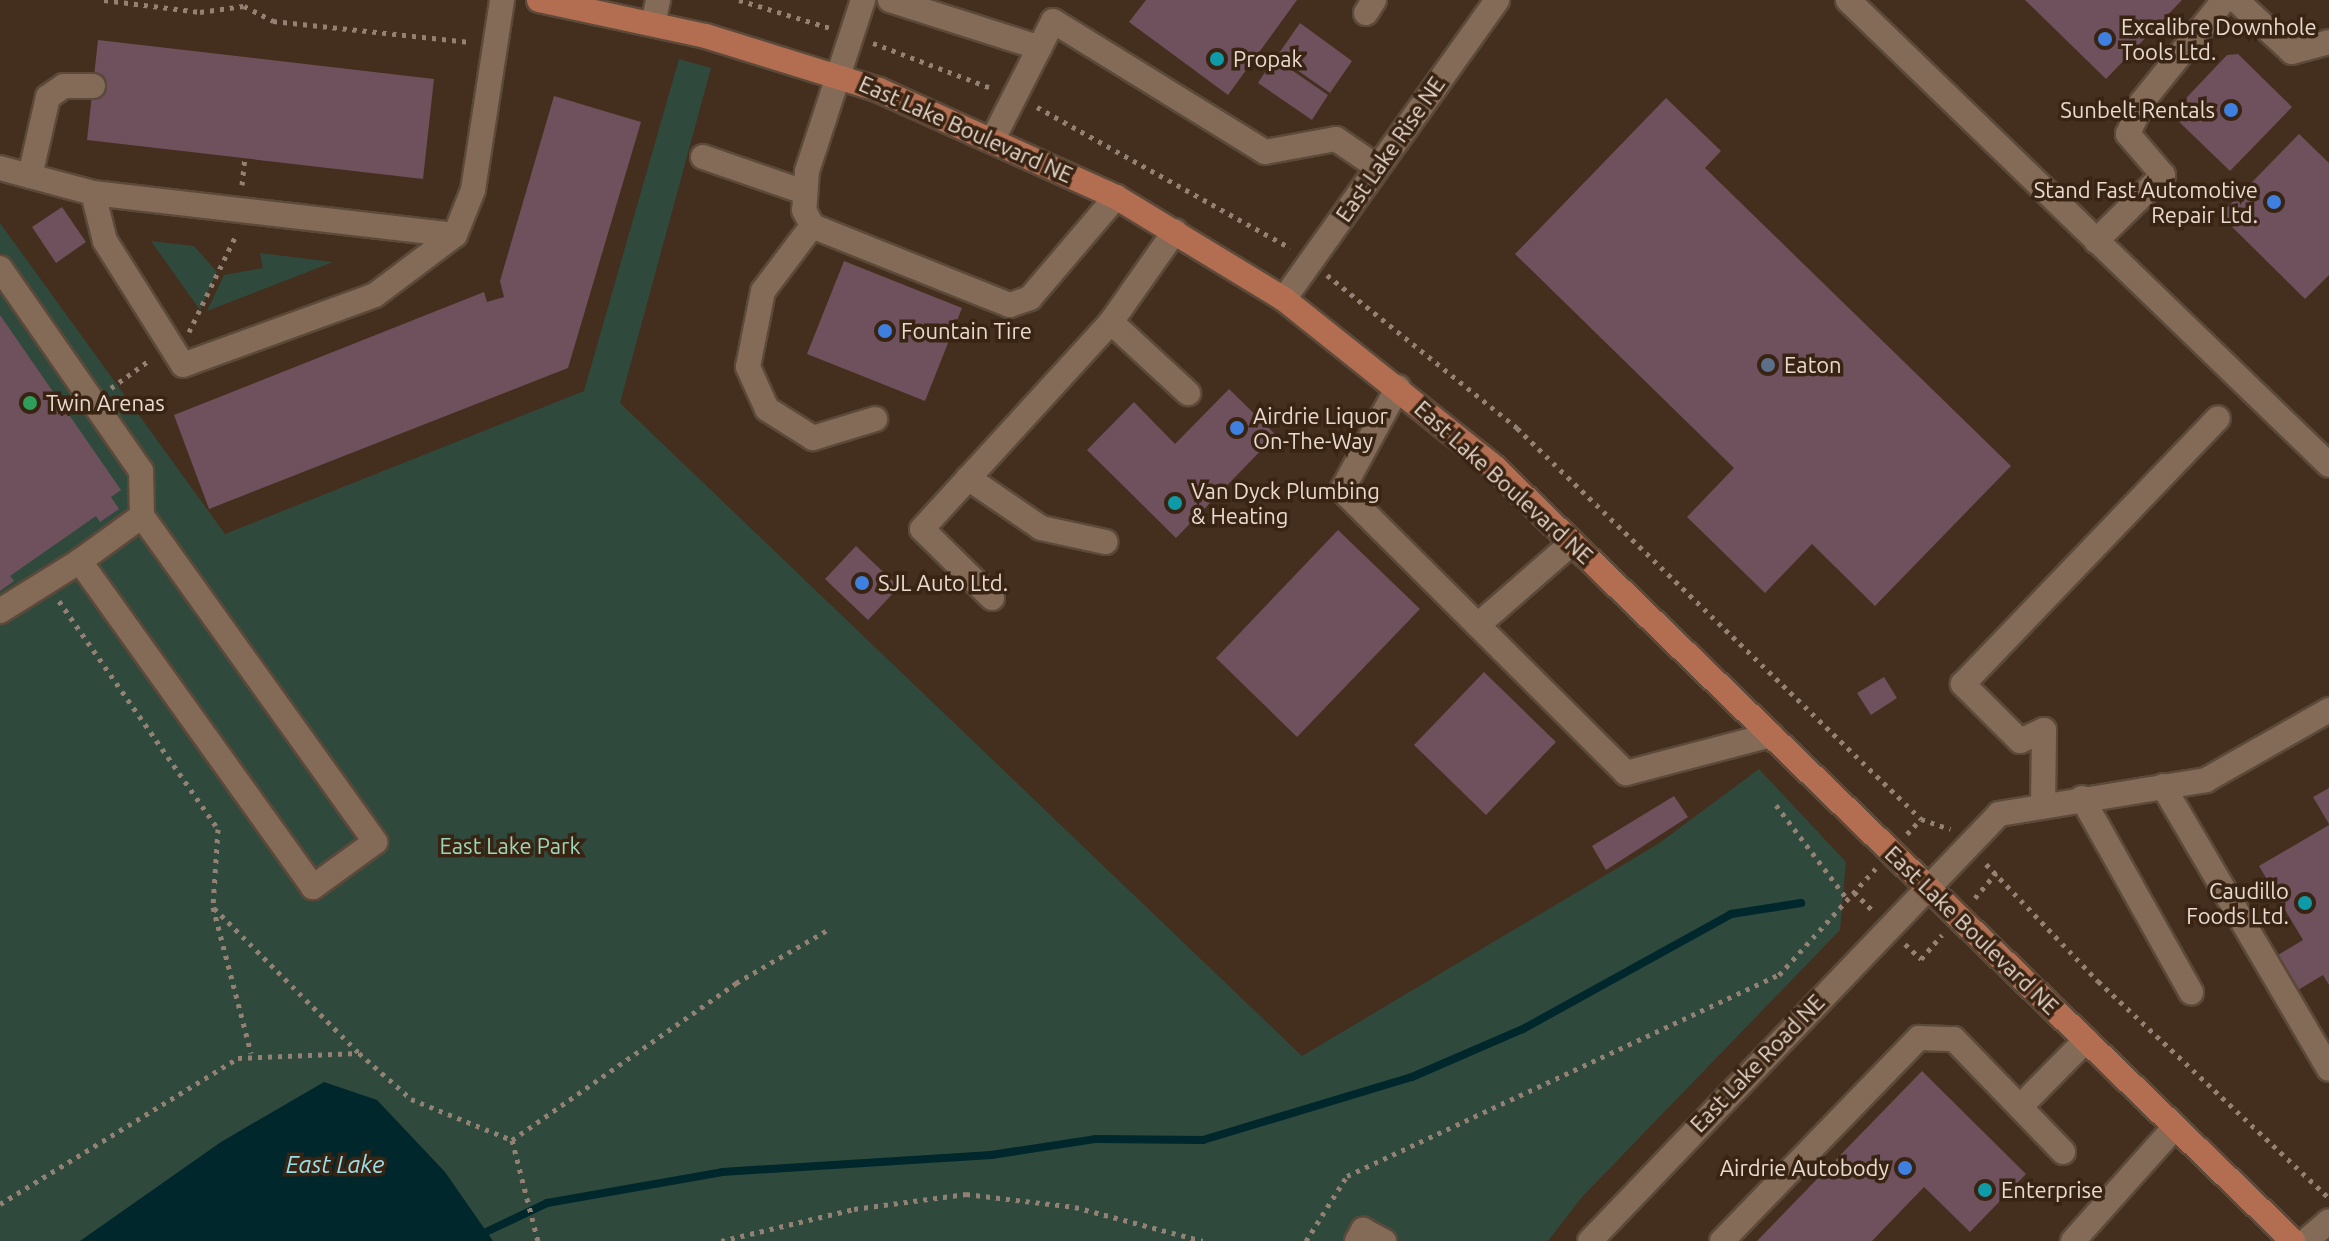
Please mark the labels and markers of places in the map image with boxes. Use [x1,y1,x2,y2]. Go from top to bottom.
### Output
place label: Excalibre Downhole Tools Ltd. [2121,13,2317,64]
marker: Excalibre Downhole Tools Ltd. [2096,30,2114,48]
place label: Propak [1233,46,1303,72]
marker: Propak [1208,50,1226,68]
place label: Sunbelt Rentals [2060,97,2215,123]
marker: Sunbelt Rentals [2222,101,2240,119]
place label: Stand Fast Automotive Repair Ltd. [2034,176,2258,228]
marker: Stand Fast Automotive Repair Ltd. [2265,193,2283,211]
place label: Fountain Tire [901,318,1032,344]
marker: Fountain Tire [876,322,894,340]
place label: Eaton [1784,352,1842,378]
marker: Eaton [1759,356,1777,374]
place label: Twin Arenas [46,390,165,416]
marker: Twin Arenas [21,394,39,412]
place label: Airdrie Liquor On-The-Way [1253,402,1388,454]
marker: Airdrie Liquor On-The-Way [1228,419,1246,437]
place label: Van Dyck Plumbing & Heating [1191,477,1380,528]
marker: Van Dyck Plumbing & Heating [1166,494,1184,512]
place label: SJL Auto Ltd. [878,570,1008,596]
marker: SJL Auto Ltd. [853,574,871,592]
place label: Caudillo Foods Ltd. [2186,877,2289,928]
marker: Caudillo Foods Ltd. [2296,894,2314,912]
place label: Airdrie Autobody [1720,1155,1889,1181]
marker: Airdrie Autobody [1896,1159,1914,1177]
place label: Enterprise [2001,1177,2103,1203]
marker: Enterprise [1976,1181,1994,1199]

